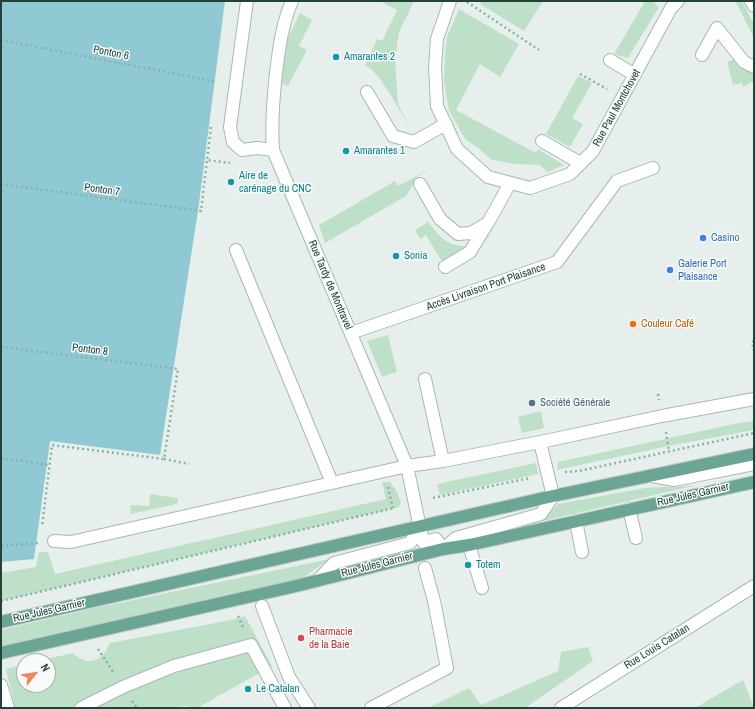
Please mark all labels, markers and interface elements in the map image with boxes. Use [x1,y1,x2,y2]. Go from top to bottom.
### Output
street label: Ponton 6 [92,43,130,63]
place label: Amarantes 2 [344,50,395,64]
marker: Amarantes 2 [331,52,341,62]
street label: Rue Paul Montchovet [590,67,644,149]
place label: Amarantes 1 [354,144,405,158]
marker: Amarantes 1 [341,146,351,156]
place label: Aire de carénage du CNC [239,169,311,195]
marker: Aire de carénage du CNC [226,177,236,187]
street label: Ponton 7 [83,181,121,199]
place label: Casino [711,231,740,245]
marker: Casino [698,233,708,243]
street label: Rue Tardy de Montravel [305,238,355,332]
place label: Sonia [404,249,428,263]
marker: Sonia [391,251,401,261]
place label: Galerie Port Plaisance [678,257,727,283]
street label: Accès Livraison Port Plaisance [425,260,547,314]
marker: Galerie Port Plaisance [665,265,675,275]
place label: Couleur Café [641,317,694,331]
marker: Couleur Café [628,319,638,329]
street label: Ponton 8 [71,341,109,359]
place label: Société Générale [540,396,610,410]
marker: Société Générale [527,398,537,408]
street label: Rue Jules Garnier [656,480,730,510]
street label: Rue Jules Garnier [340,550,414,580]
place label: Totem [476,558,501,572]
marker: Totem [463,560,473,570]
street label: Rue Jules Garnier [12,596,86,626]
street label: Rue Louis Catalan [622,622,692,672]
place label: Pharmacie de la Baie [309,625,353,651]
marker: Pharmacie de la Baie [296,633,306,643]
north arrow [16,653,56,693]
text: N [38,661,53,674]
place label: Le Catalan [256,682,300,696]
marker: Le Catalan [243,684,253,694]

